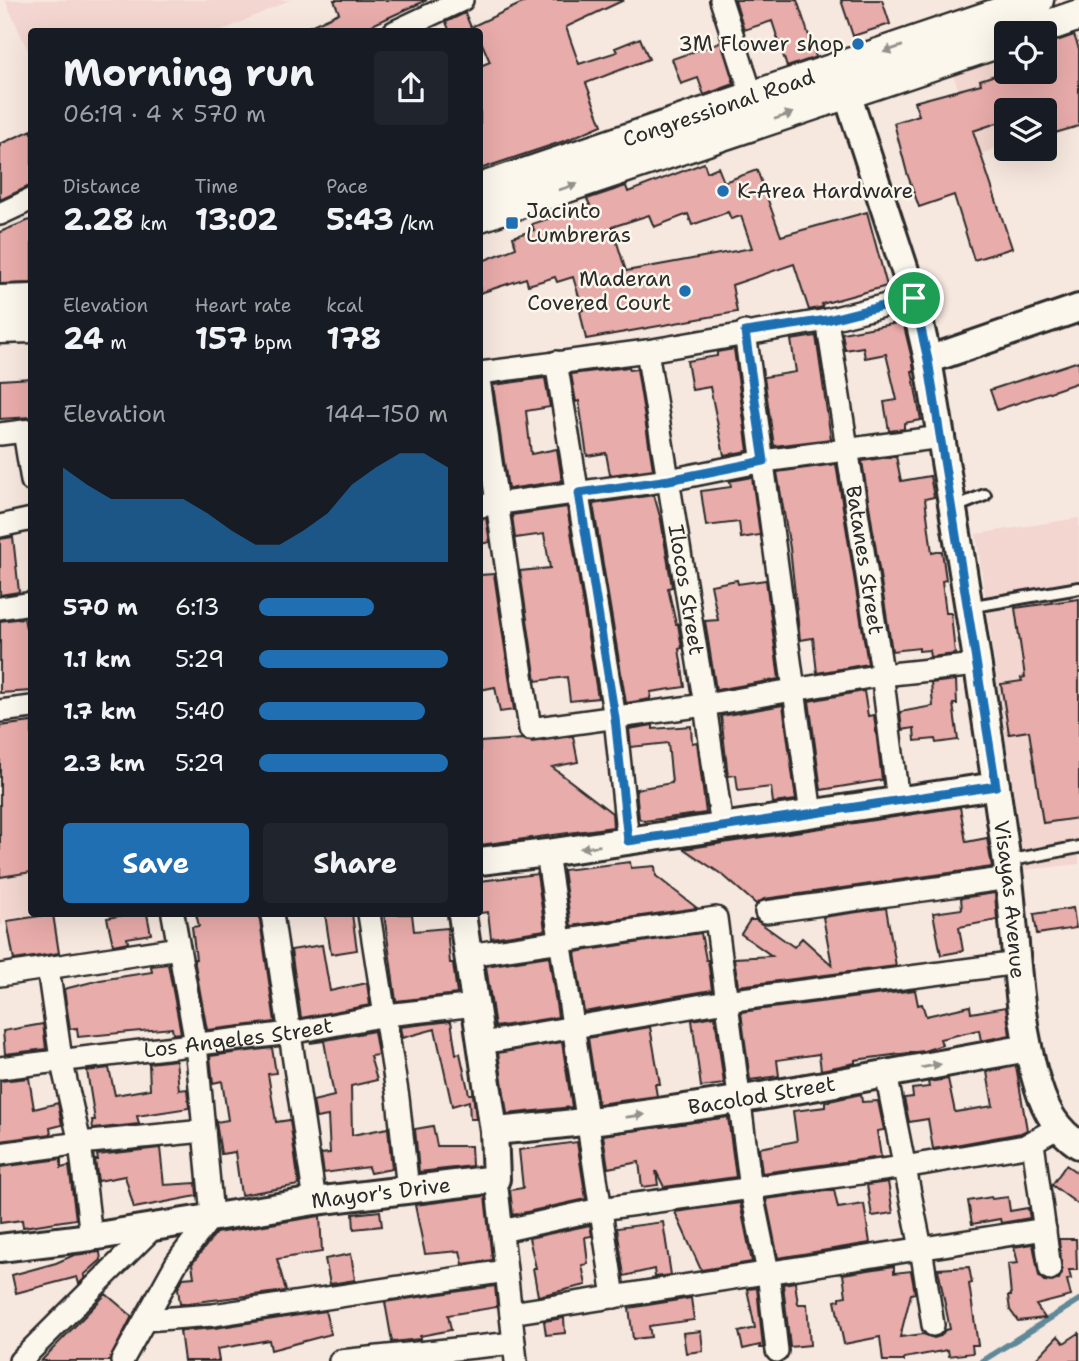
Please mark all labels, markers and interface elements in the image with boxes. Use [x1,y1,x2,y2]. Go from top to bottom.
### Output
map controls [994,21,1057,161]
button: locate [994,21,1057,84]
place label: 3M Flower shop [678,30,844,58]
marker: 3M Flower shop [850,36,866,52]
one-way arrow [883,44,904,55]
text: Morning run [63,47,314,98]
button: share [374,51,448,125]
street label: Congressional Road [619,63,818,154]
button: layers [994,98,1057,161]
text: 06:19 · 4 × 570 m [63,99,266,129]
one-way arrow [773,110,794,121]
text: Distance [63,174,141,199]
text: Time [195,174,238,199]
text: Pace [326,174,368,199]
place label: K-Area Hardware [737,177,913,205]
one-way arrow [557,181,578,192]
marker: K-Area Hardware [715,183,731,199]
place label: Jacinto Lumbreras [526,197,631,249]
text: 2.28 [63,199,134,240]
text: 13:02 [195,199,278,240]
text: 5:43 [326,199,394,240]
text: km [134,211,167,236]
text: /km [394,211,434,236]
marker: Jacinto Lumbreras [504,215,520,231]
place label: Maderan Covered Court [527,265,671,317]
pin [884,268,944,328]
icon: arrive [895,279,933,317]
marker: Maderan Covered Court [677,283,693,299]
text: Elevation [63,293,148,318]
text: Heart rate [195,293,291,318]
text: kcal [326,293,363,318]
text: 24 [63,318,104,359]
text: 157 [195,318,247,359]
text: 178 [326,318,381,359]
text: m [104,330,127,355]
text: bpm [247,330,292,355]
text: Elevation [63,399,166,429]
text: 144–150 m [325,399,448,429]
street label: Batanes Street [839,484,890,637]
street label: Ilocos Street [662,522,711,657]
text: 570 m [63,592,138,622]
text: 6:13 [175,592,220,622]
text: 1.1 km [63,644,131,674]
text: 5:29 [175,644,224,674]
text: 1.7 km [63,696,136,726]
text: 5:40 [175,696,225,726]
text: 2.3 km [63,748,145,778]
text: 5:29 [175,748,224,778]
street label: Visayas Avenue [987,818,1032,980]
button: Save [63,823,249,903]
button: Share [263,823,448,903]
one-way arrow [578,842,600,853]
street label: Los Angeles Street [142,1011,335,1065]
one-way arrow [920,1060,942,1071]
street label: Bacolod Street [686,1069,837,1122]
one-way arrow [624,1110,646,1121]
street label: Mayor's Drive [310,1171,452,1215]

